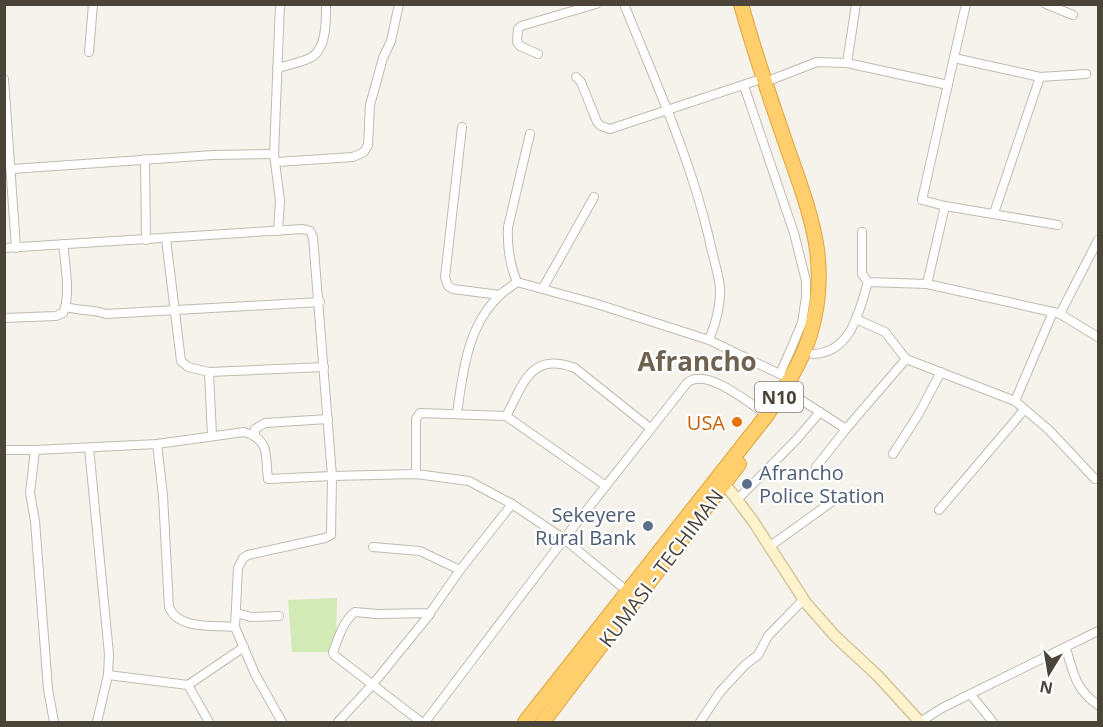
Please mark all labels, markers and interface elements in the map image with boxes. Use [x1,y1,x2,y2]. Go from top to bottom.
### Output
district label: Afrancho [637,343,757,379]
road number: N10 [755,382,803,412]
place label: USA [687,409,725,436]
marker: USA [730,415,744,429]
place label: Afrancho Police Station [759,459,885,509]
marker: Afrancho Police Station [740,477,754,491]
street label: KUMASI - TECHIMAN [593,483,729,653]
place label: Sekeyere Rural Bank [535,501,636,551]
marker: Sekeyere Rural Bank [641,519,655,533]
north arrow [1019,643,1079,703]
text: N [1038,676,1055,700]

